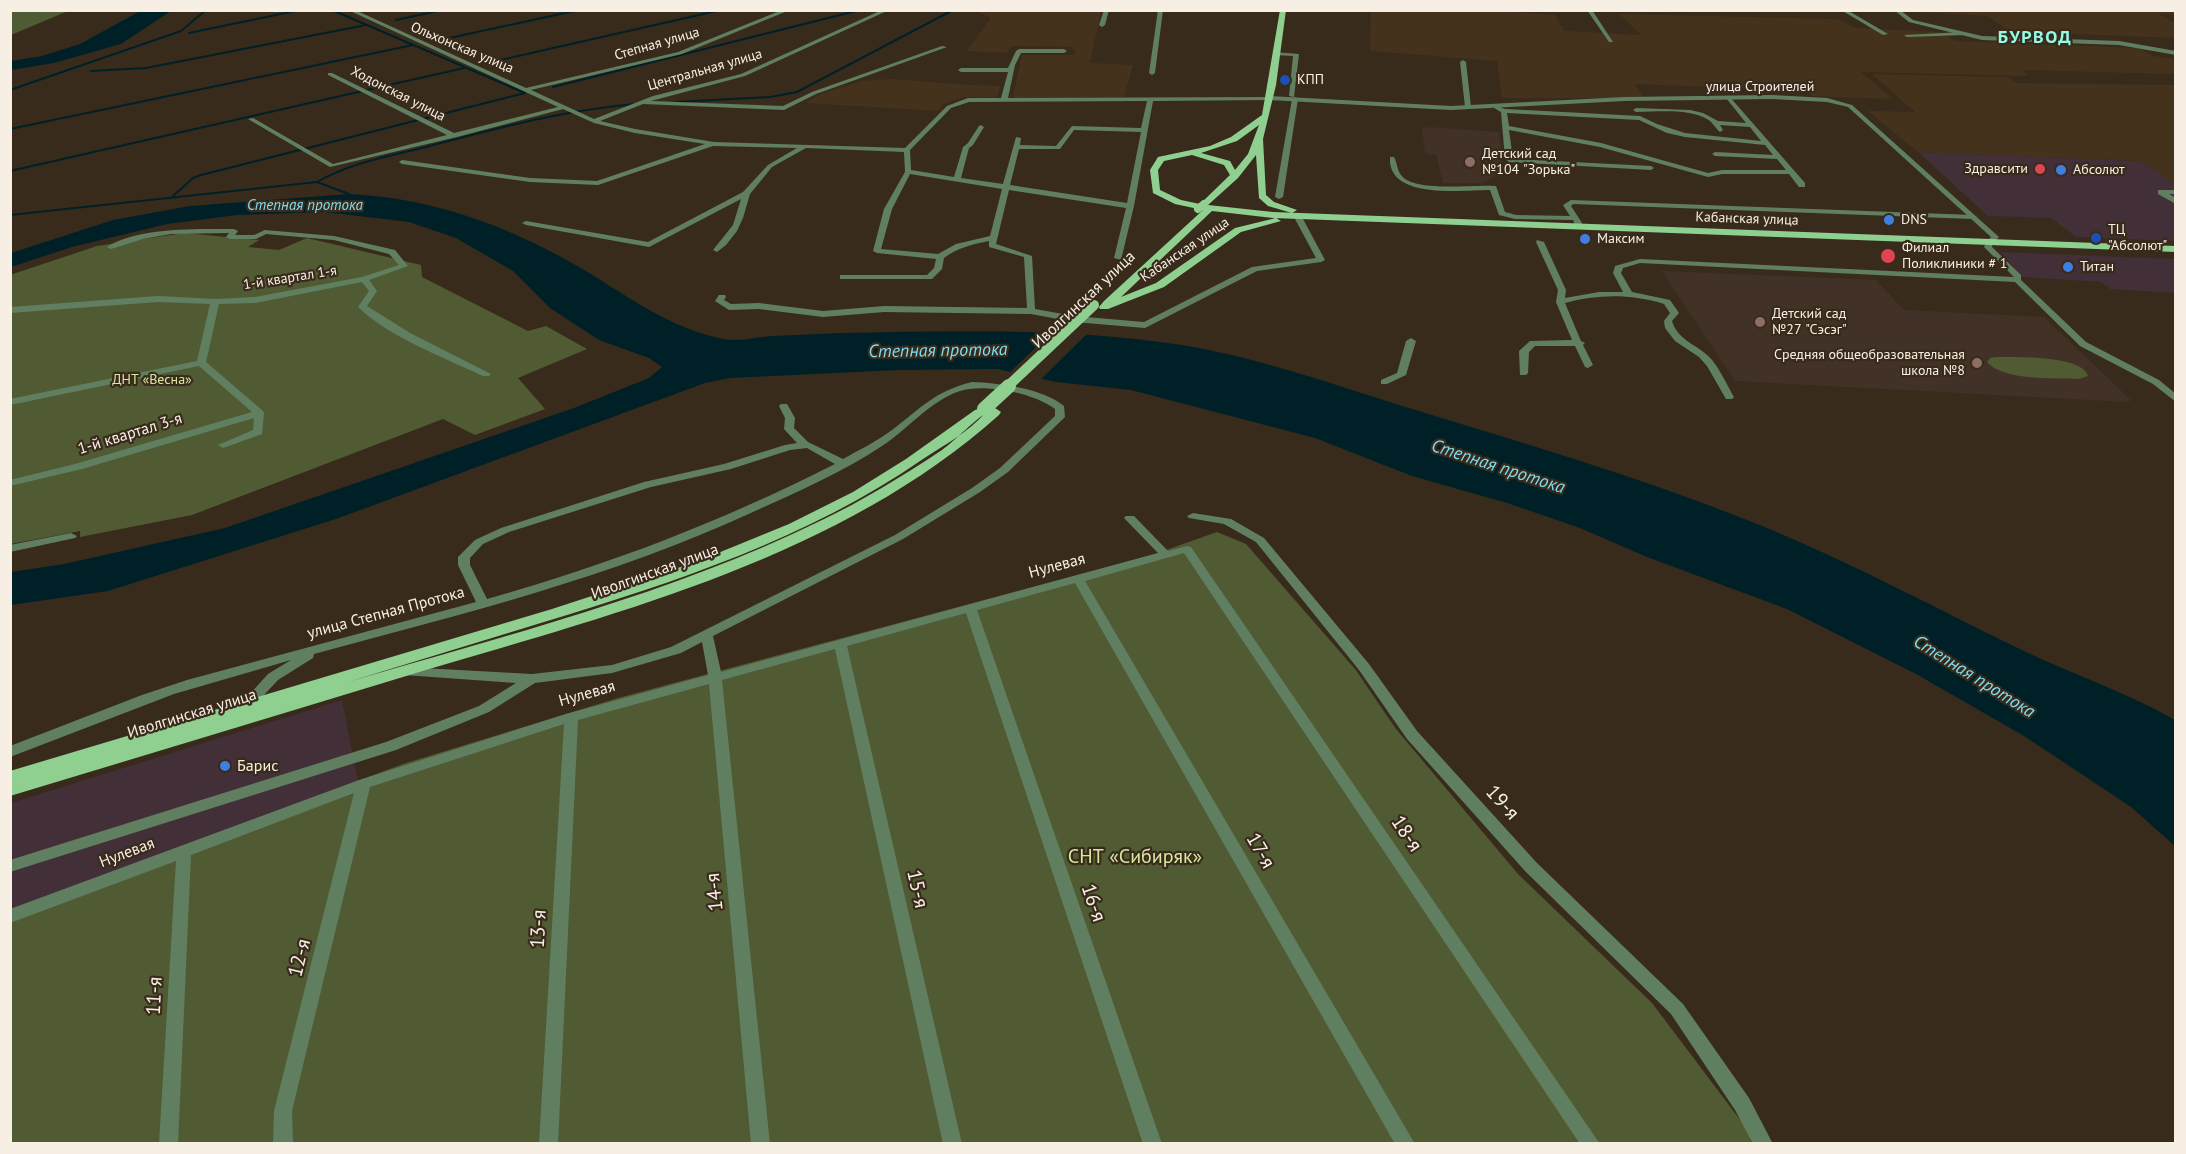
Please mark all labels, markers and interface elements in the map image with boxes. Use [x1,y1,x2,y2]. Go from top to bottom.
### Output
street label: Ольхонская улица [408,19,516,77]
street label: Степная улица [613,24,701,64]
district label: БУРВОД [1998,27,2072,49]
street label: Центральная улица [646,46,764,94]
street label: Ходонская улица [348,63,448,125]
place label: КПП [1297,72,1324,88]
marker: КПП [1278,73,1292,87]
street label: улица Строителей [1706,79,1814,95]
place label: Детский сад №104 "Зорька" [1482,146,1575,178]
marker: Детский сад №104 "Зорька" [1463,155,1477,169]
place label: Здравсити [1964,161,2028,177]
marker: Здравсити [2033,162,2047,176]
place label: Абсолют [2073,162,2125,178]
marker: Абсолют [2054,163,2068,177]
water label: Степная протока [247,197,363,215]
street label: Кабанская улица [1695,209,1799,229]
place label: DNS [1901,212,1927,228]
marker: DNS [1882,213,1896,227]
street label: Кабанская улица [1137,214,1233,286]
place label: ТЦ "Абсолют" [2108,222,2167,255]
place label: Максим [1597,231,1645,247]
marker: ТЦ "Абсолют" [2089,231,2103,245]
marker: Максим [1578,232,1592,246]
place label: Филиал Поликлиники # 1 [1902,240,2007,272]
street label: Иволгинская улица [1028,247,1140,353]
marker: Филиал Поликлиники # 1 [1879,247,1897,265]
place label: Титан [2080,259,2114,275]
marker: Титан [2061,260,2075,274]
street label: 1-й квартал 1-я [242,262,338,294]
place label: Детский сад №27 "Сэсэг" [1772,306,1847,338]
marker: Детский сад №27 "Сэсэг" [1753,315,1767,329]
water label: Степная протока [868,339,1008,363]
place label: Средняя общеобразовательная школа №8 [1774,347,1965,380]
marker: Средняя общеобразовательная школа №8 [1970,356,1984,370]
park label: ДНТ «Весна» [112,372,192,388]
street label: 1-й квартал 3-я [75,409,185,459]
water label: Степная протока [1429,435,1567,499]
street label: Иволгинская улица [589,540,721,604]
street label: Нулевая [1027,549,1087,583]
street label: улица Степная Протока [305,583,467,643]
water label: Степная протока [1909,631,2039,723]
street label: Нулевая [557,677,617,711]
street label: Иволгинская улица [125,685,259,743]
place label: Барис [237,756,278,776]
marker: Барис [218,759,232,773]
street label: 19-я [1480,781,1524,825]
street label: 18-я [1385,811,1427,857]
street label: 17-я [1240,829,1280,873]
street label: Нулевая [97,834,157,872]
park label: СНТ «Сибиряк» [1068,845,1202,869]
street label: 15-я [901,868,933,910]
street label: 14-я [701,872,729,912]
street label: 16-я [1075,881,1111,925]
street label: 13-я [526,909,552,949]
street label: 12-я [284,936,316,980]
street label: 11-я [142,976,168,1016]

